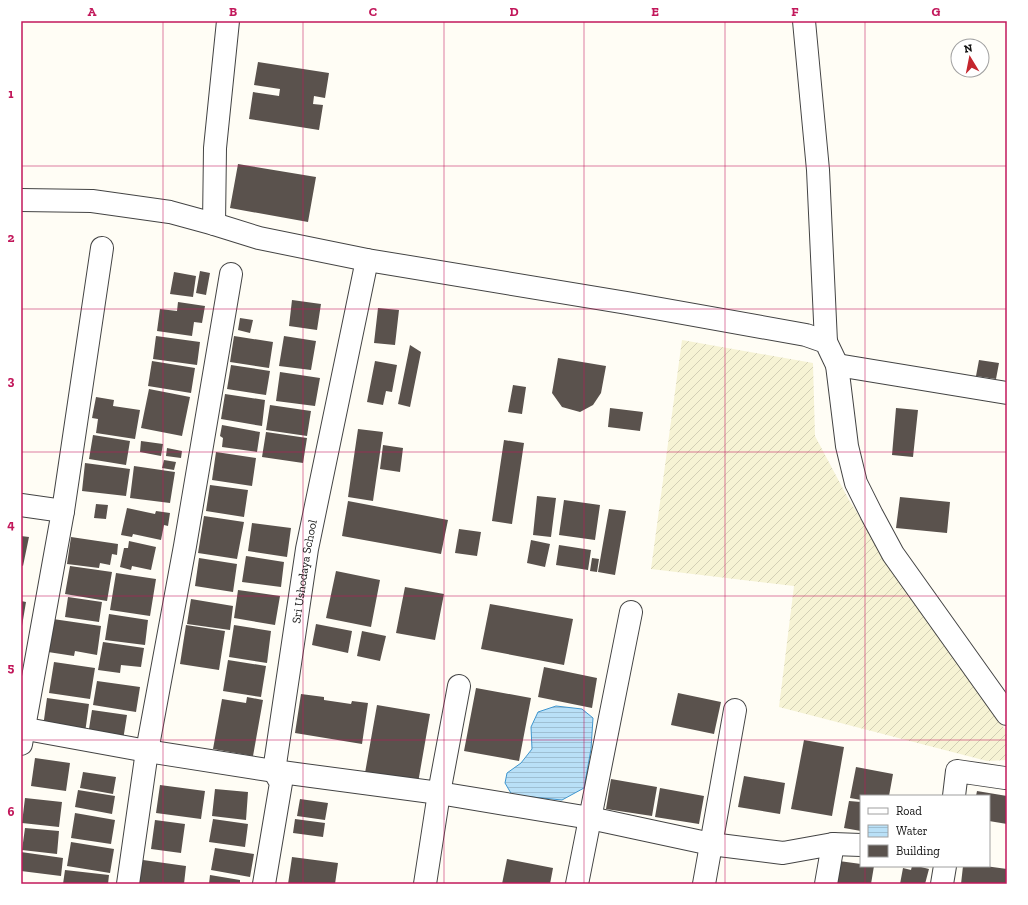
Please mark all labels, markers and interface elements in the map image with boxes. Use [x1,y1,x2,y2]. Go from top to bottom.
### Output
text: A [88,4,97,19]
text: B [229,4,237,19]
text: C [369,4,377,19]
text: D [509,4,519,19]
text: E [651,4,659,19]
text: F [791,4,799,19]
text: G [932,4,941,19]
north arrow [950,38,990,78]
text: N [963,41,974,56]
text: 1 [8,86,14,101]
text: 2 [8,230,15,245]
text: 3 [8,373,15,388]
text: 4 [7,517,15,532]
street label: Sri Ushodaya School [289,518,320,624]
text: 5 [8,660,15,675]
legend [860,795,990,867]
text: 6 [8,804,15,819]
text: Road [896,804,922,818]
text: Water [896,824,928,838]
text: Building [896,844,940,858]

